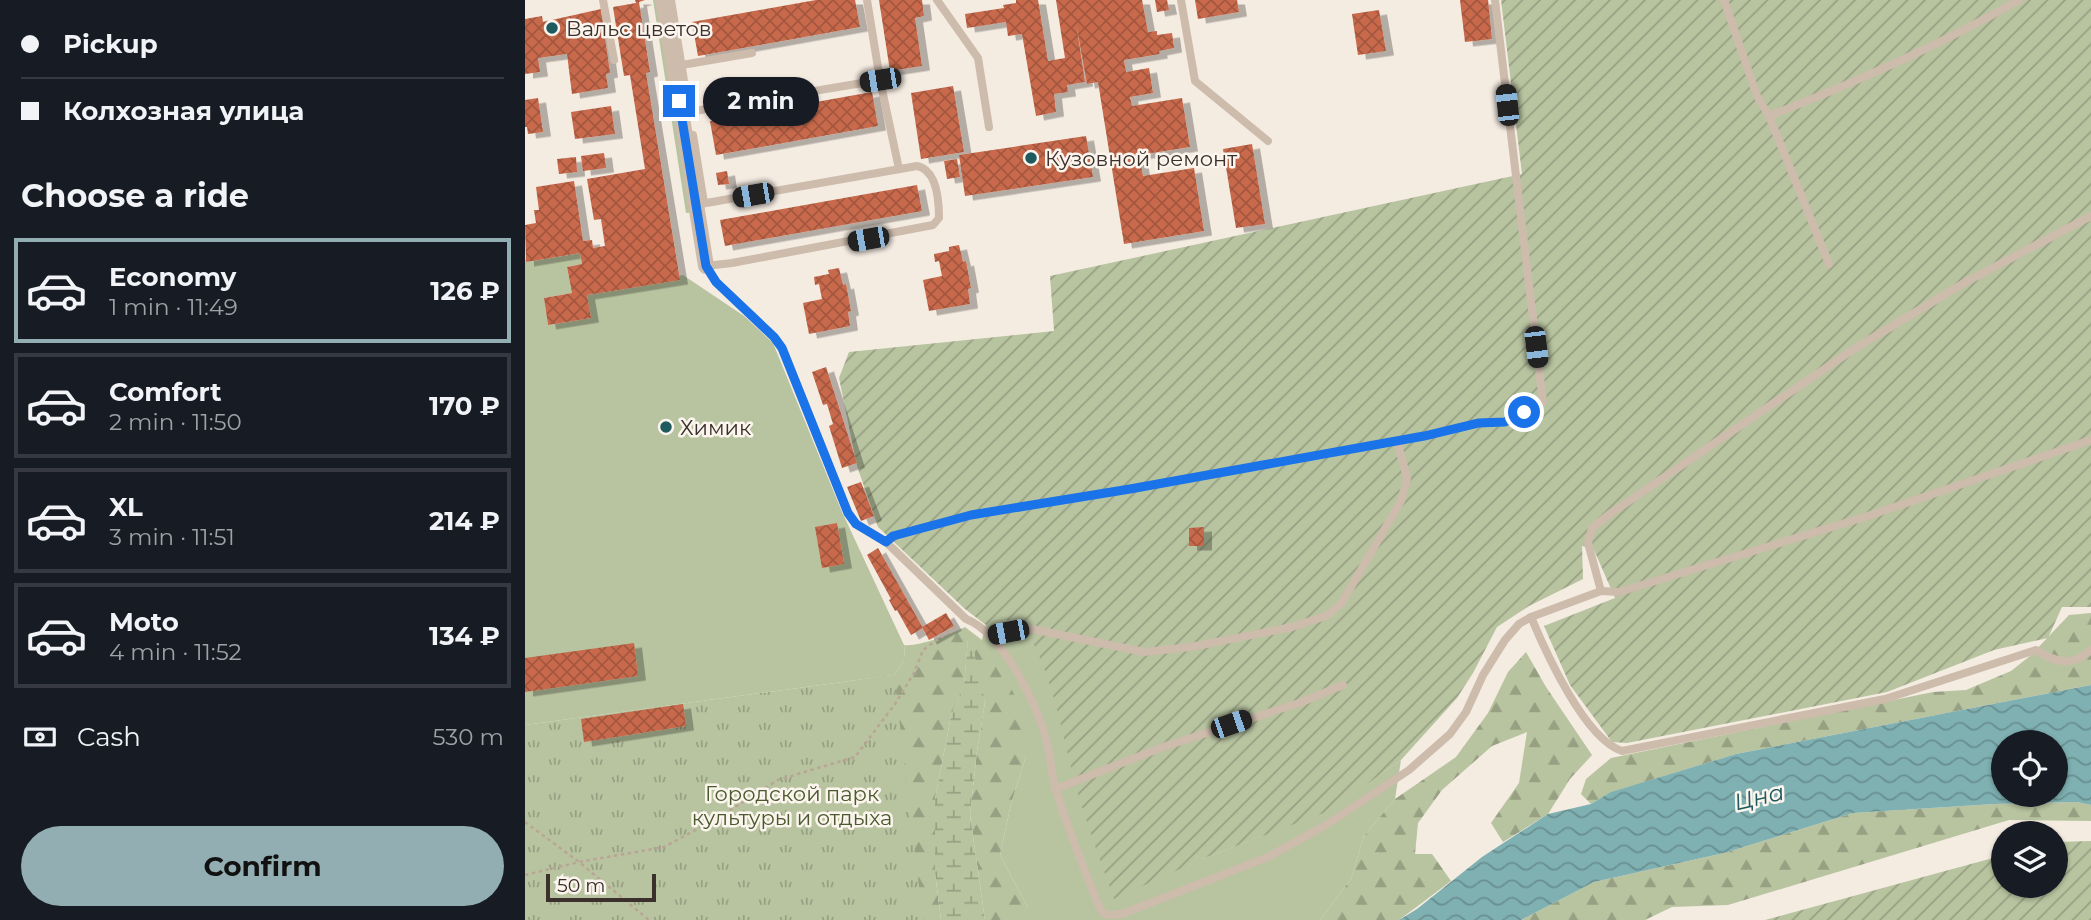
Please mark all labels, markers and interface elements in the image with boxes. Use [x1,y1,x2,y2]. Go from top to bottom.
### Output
place label: Вальс цветов [566,16,712,41]
marker: Вальс цветов [544,20,560,36]
text: Pickup [63,28,158,60]
car [858,66,903,94]
callout: 2 min [703,76,819,126]
car [1495,83,1520,127]
route end [663,85,695,117]
text: 2 min [727,87,795,115]
text: Колхозная улица [63,95,304,127]
place label: Кузовной ремонт [1045,146,1237,171]
marker: Кузовной ремонт [1023,150,1039,166]
text: Choose a ride [21,176,249,215]
car [731,181,776,209]
car [846,225,891,253]
icon: car [25,259,88,322]
text: Economy [109,261,236,293]
text: 126 ₽ [430,275,500,307]
text: 1 min · 11:49 [109,293,238,321]
car [1524,325,1549,369]
icon: car [25,374,88,437]
text: Comfort [109,376,221,408]
text: 170 ₽ [429,390,500,422]
route start [1508,396,1540,428]
text: 2 min · 11:50 [109,408,242,436]
place label: Химик [680,415,751,440]
marker: Химик [658,419,674,435]
icon: car [25,489,88,552]
text: XL [109,491,143,523]
text: 214 ₽ [429,505,500,537]
text: 3 min · 11:51 [109,523,235,551]
icon: car [25,604,88,667]
text: Moto [109,606,179,638]
car [986,618,1031,646]
text: 134 ₽ [429,620,500,652]
text: 4 min · 11:52 [109,638,242,666]
car [1208,707,1255,741]
icon: cash [21,718,59,756]
text: Cash [77,721,141,753]
text: 530 m [432,723,504,751]
map controls [1991,730,2068,898]
button: locate [1991,730,2068,807]
water label: Цна [1731,778,1787,816]
park label: Городской парк культуры и отдыха [692,781,892,830]
button: layers [1991,821,2068,898]
button: Confirm [21,826,504,906]
scale bar [546,871,656,903]
text: 50 m [557,874,605,897]

